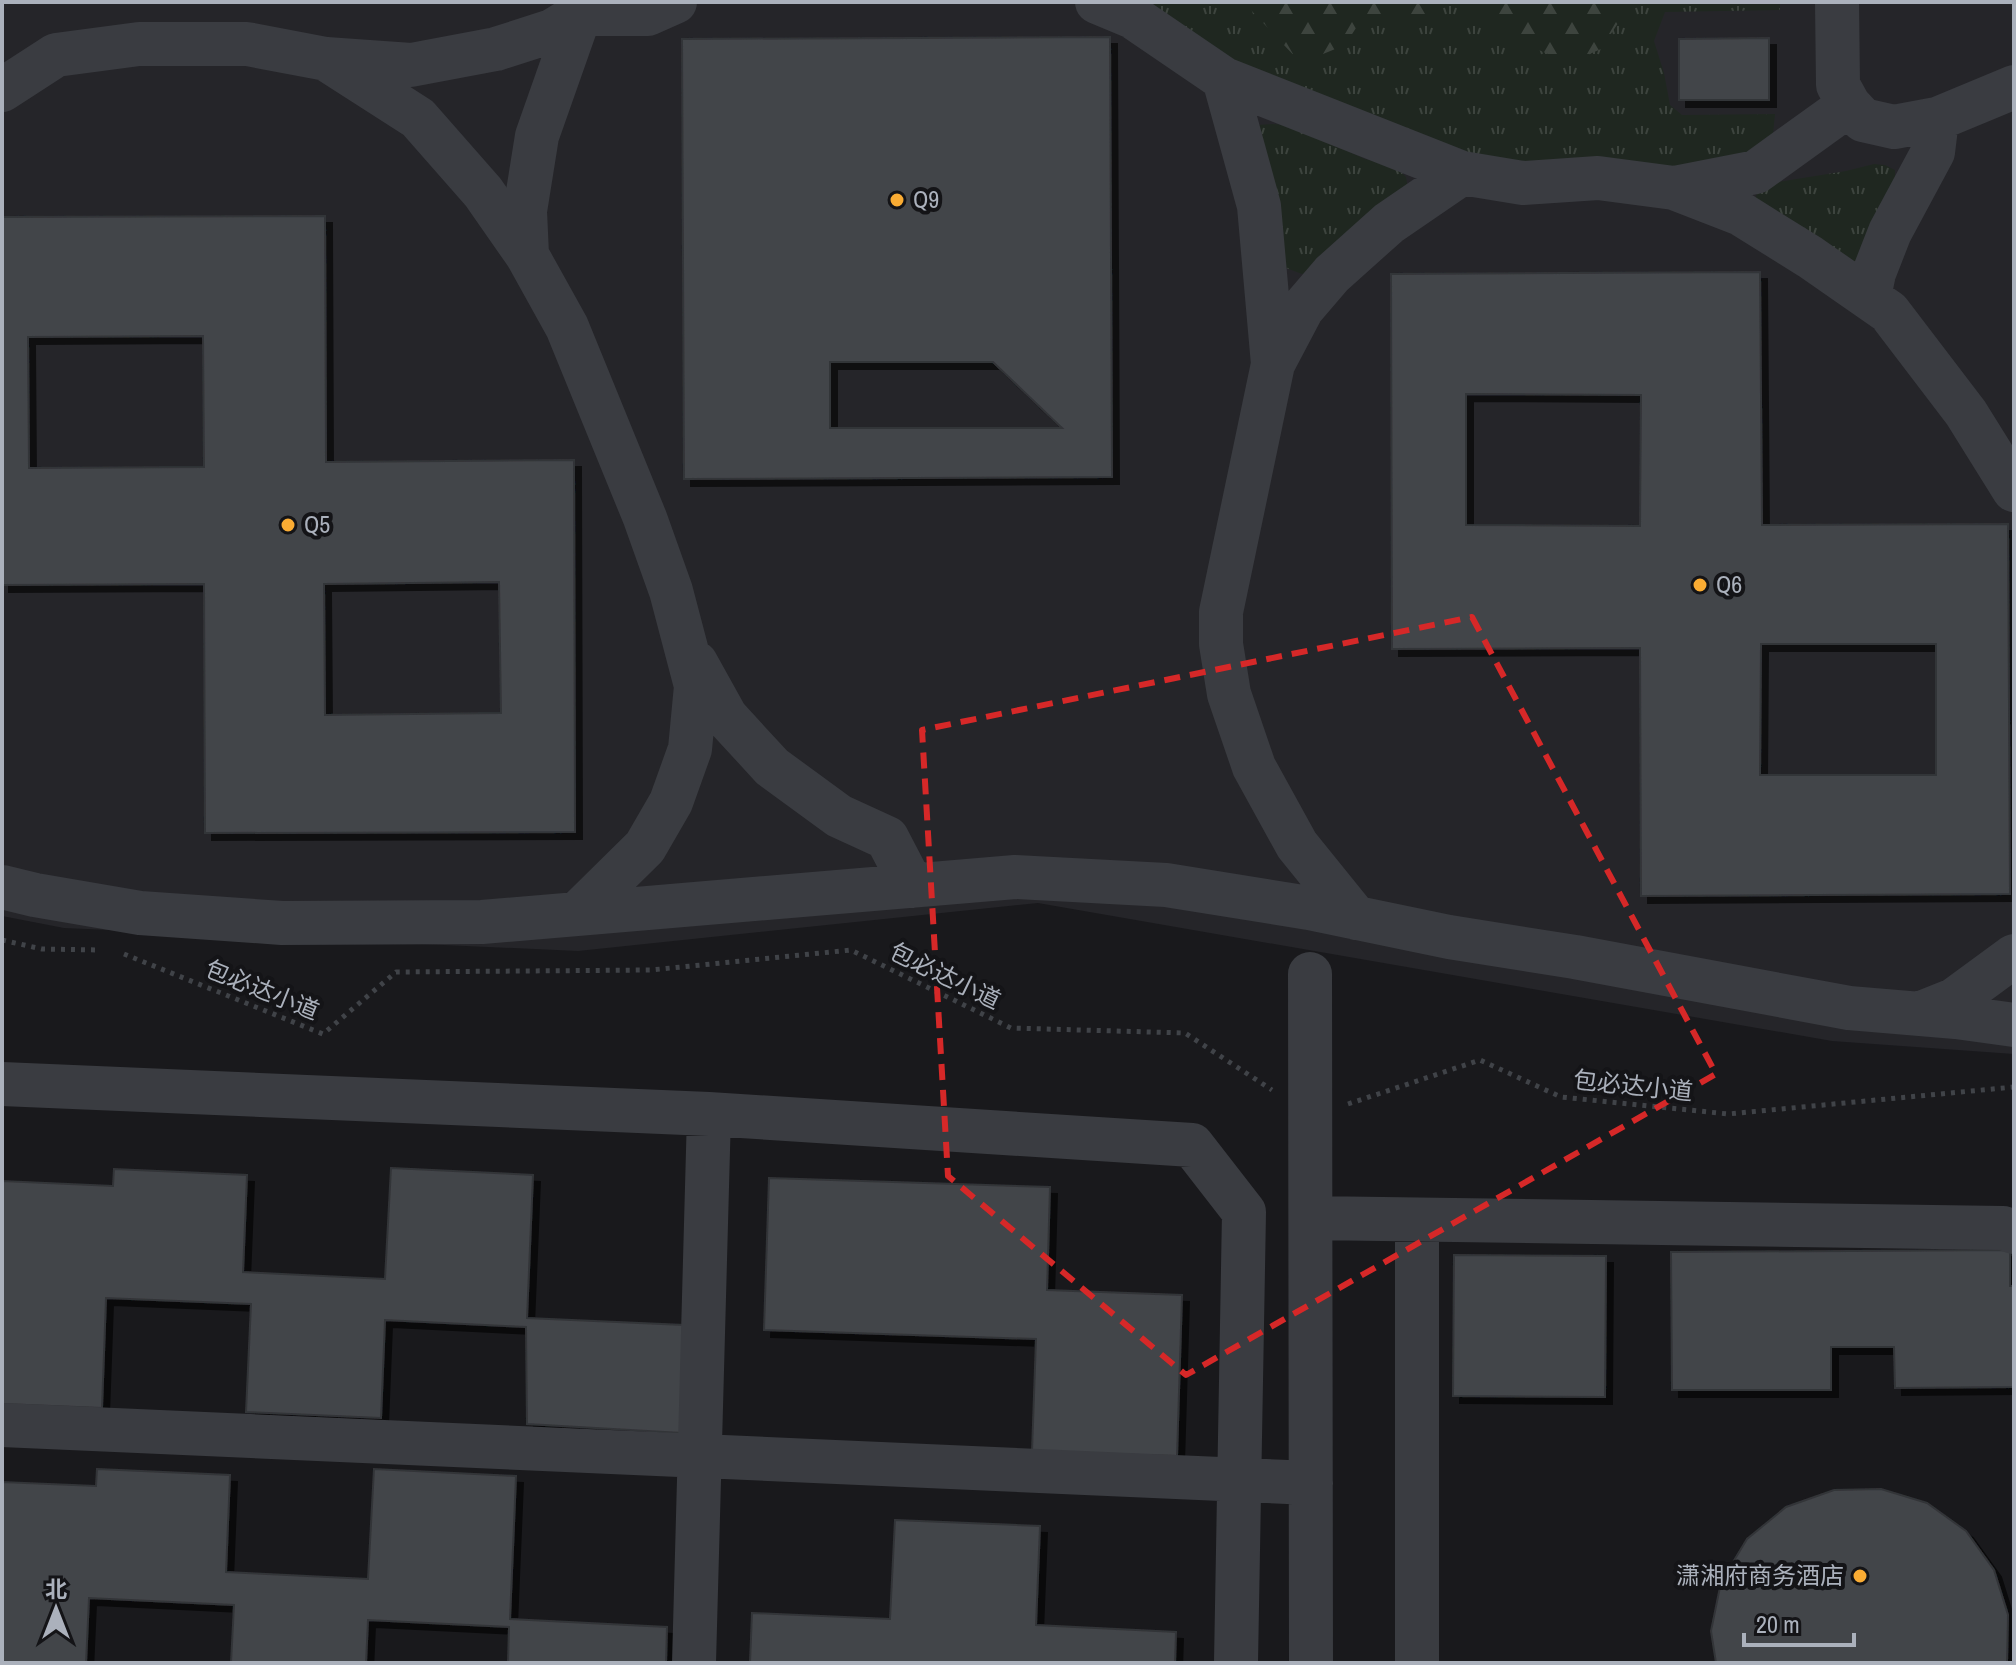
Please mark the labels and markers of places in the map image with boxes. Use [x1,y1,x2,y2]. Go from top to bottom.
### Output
place label: Q9 [913,183,939,215]
marker: Q9 [888,191,906,209]
place label: Q5 [304,508,330,540]
marker: Q5 [279,516,297,534]
place label: Q6 [1716,568,1742,600]
marker: Q6 [1691,576,1709,594]
place label: 潇湘府商务酒店 [1676,1559,1844,1591]
marker: 潇湘府商务酒店 [1851,1567,1869,1585]

